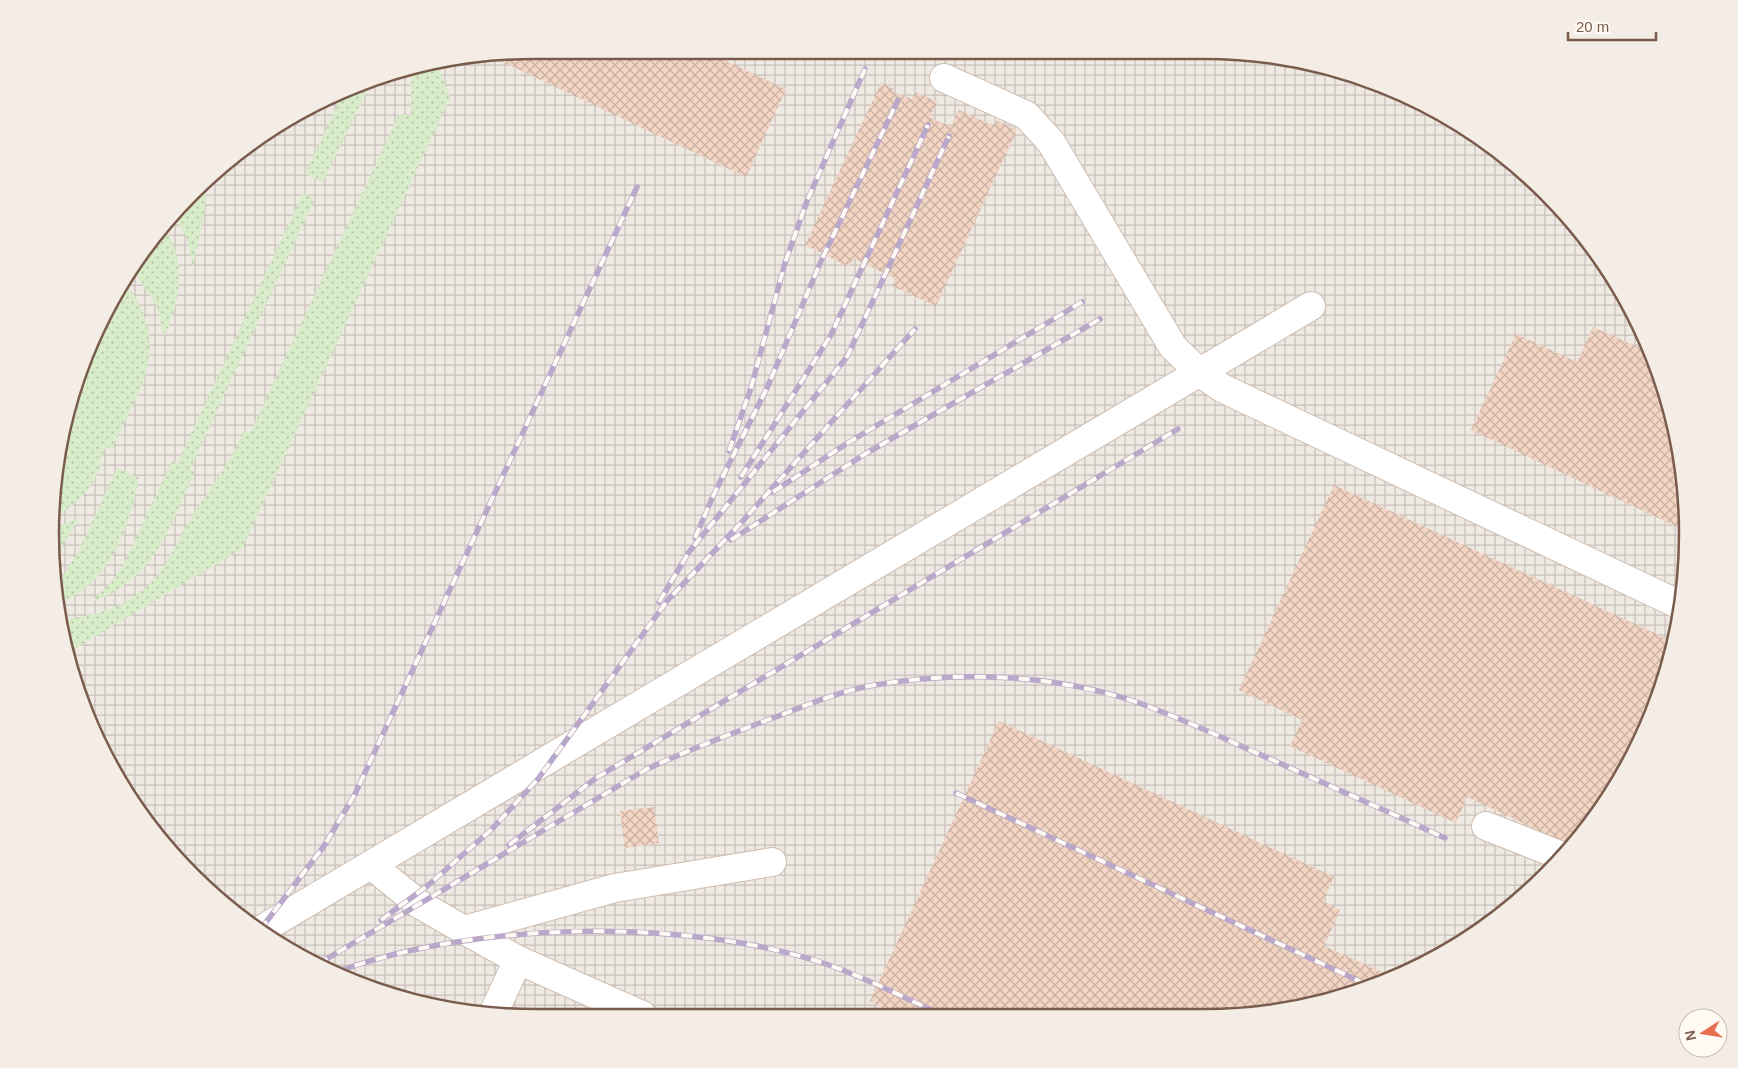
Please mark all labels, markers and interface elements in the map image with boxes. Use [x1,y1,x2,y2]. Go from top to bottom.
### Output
scale bar [1568,10,1656,42]
text: 20 m [1576,18,1609,35]
north arrow [1678,1008,1728,1058]
text: N [1681,1029,1699,1042]

